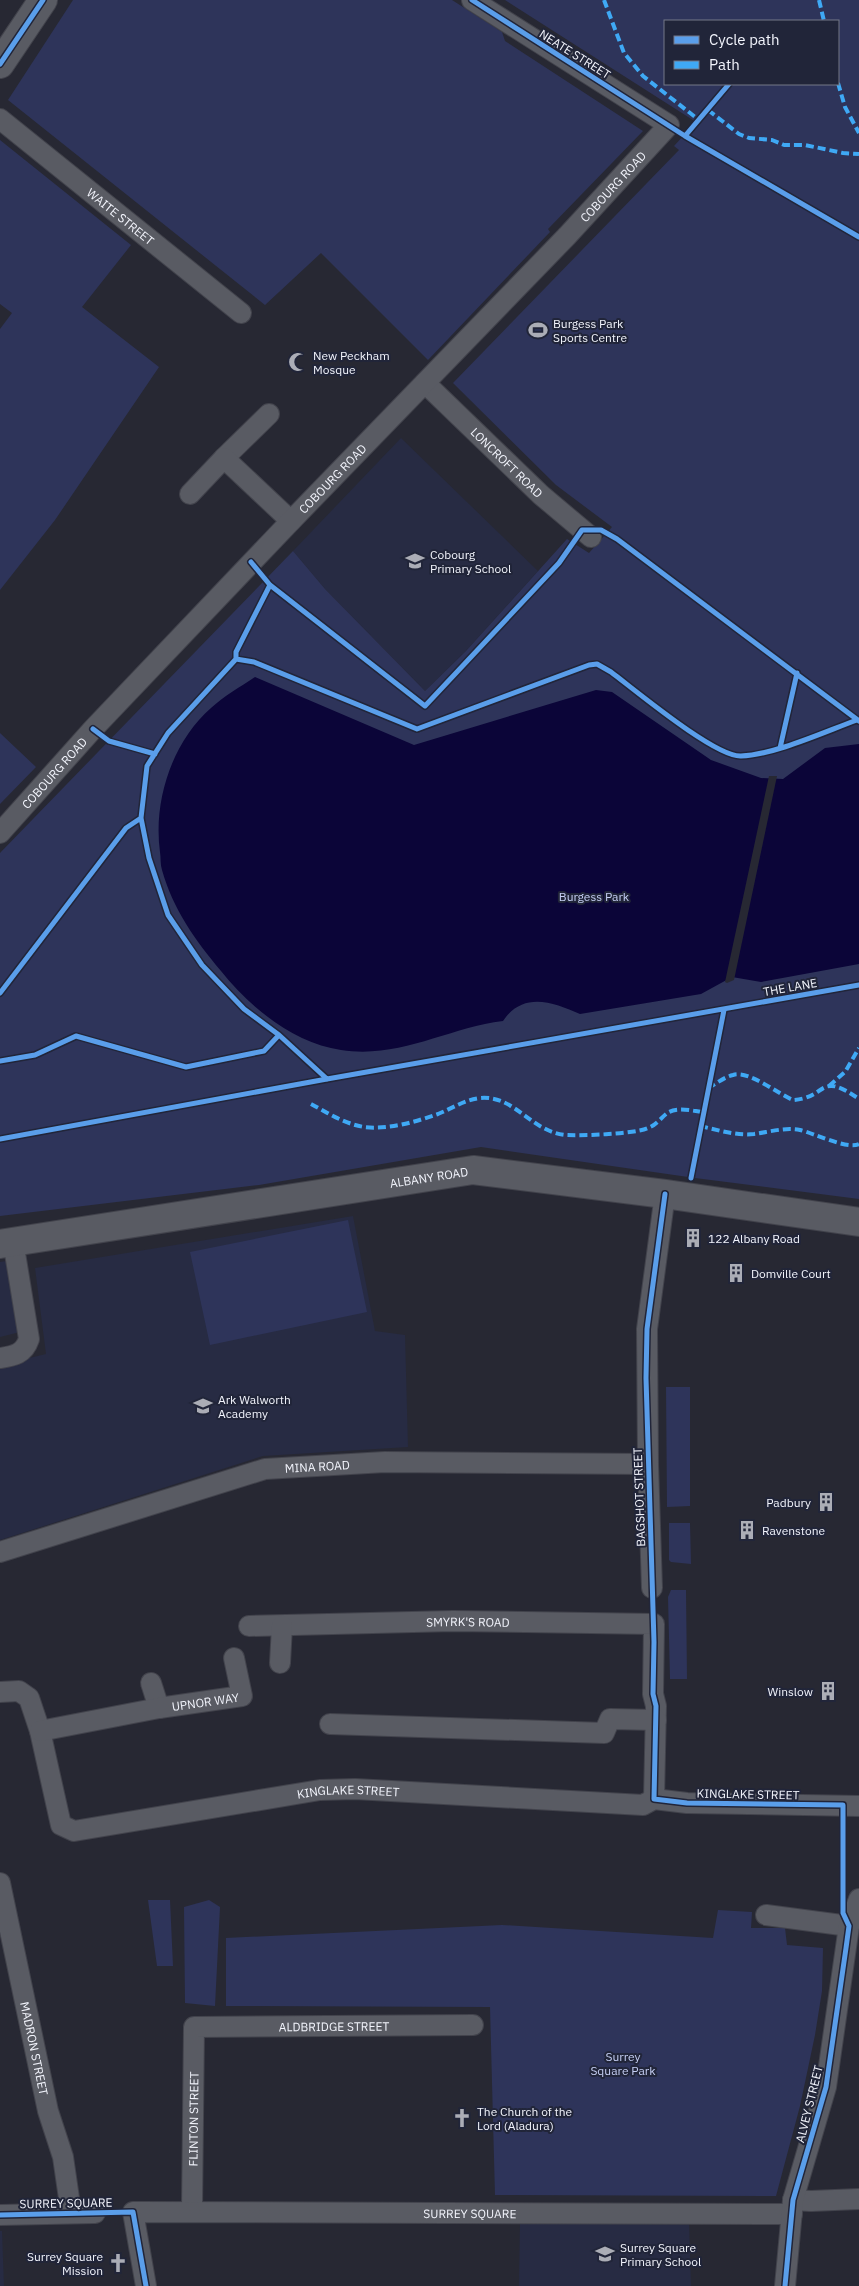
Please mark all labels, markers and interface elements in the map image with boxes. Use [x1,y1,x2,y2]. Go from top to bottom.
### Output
legend [664,20,839,85]
street label: NEATE STREET [537,26,614,82]
text: Cycle path [709,30,780,49]
text: Path [709,55,740,74]
street label: COBOURG ROAD [577,148,649,225]
street label: WAITE STREET [84,185,158,248]
place label: Burgess Park Sports Centre [553,316,627,345]
sports icon: Burgess Park Sports Centre [527,319,549,341]
place label: New Peckham Mosque [313,348,390,377]
mosque icon: New Peckham Mosque [287,351,309,373]
street label: LONCROFT ROAD [468,424,546,500]
street label: COBOURG ROAD [295,441,369,516]
place label: Cobourg Primary School [430,547,511,576]
school or university icon: Cobourg Primary School [404,550,426,572]
street label: COBOURG ROAD [18,734,90,811]
park label: Burgess Park [559,889,630,904]
street label: THE LANE [762,975,818,999]
street label: ALBANY ROAD [388,1163,469,1190]
building icon: 122 Albany Road [682,1227,704,1249]
place label: 122 Albany Road [708,1231,800,1246]
building icon: Domville Court [725,1262,747,1284]
place label: Domville Court [751,1266,831,1281]
place label: Ark Walworth Academy [218,1392,291,1421]
school or university icon: Ark Walworth Academy [192,1395,214,1417]
street label: BAGSHOT STREET [630,1447,648,1547]
street label: MINA ROAD [284,1457,350,1475]
building icon: Padbury [815,1491,837,1513]
place label: Padbury [766,1495,811,1510]
building icon: Ravenstone [736,1519,758,1541]
place label: Ravenstone [762,1523,826,1538]
street label: SMYRK'S ROAD [426,1613,510,1629]
building icon: Winslow [817,1680,839,1702]
place label: Winslow [768,1684,813,1699]
street label: UPNOR WAY [171,1689,240,1714]
street label: KINGLAKE STREET [296,1781,400,1801]
street label: KINGLAKE STREET [696,1786,800,1802]
street label: MADRON STREET [18,2000,52,2097]
street label: ALDBRIDGE STREET [279,2018,389,2034]
park label: Surrey Square Park [590,2049,656,2078]
street label: ALVEY STREET [792,2064,826,2144]
street label: FLINTON STREET [185,2071,201,2166]
place label: The Church of the Lord (Aladura) [477,2104,573,2133]
church icon: The Church of the Lord (Aladura) [451,2107,473,2129]
street label: SURREY SQUARE [19,2195,113,2211]
street label: SURREY SQUARE [423,2205,516,2221]
place label: Surrey Square Primary School [620,2240,701,2269]
school or university icon: Surrey Square Primary School [594,2243,616,2265]
place label: Surrey Square Mission [27,2249,103,2278]
church icon: Surrey Square Mission [107,2252,129,2274]

